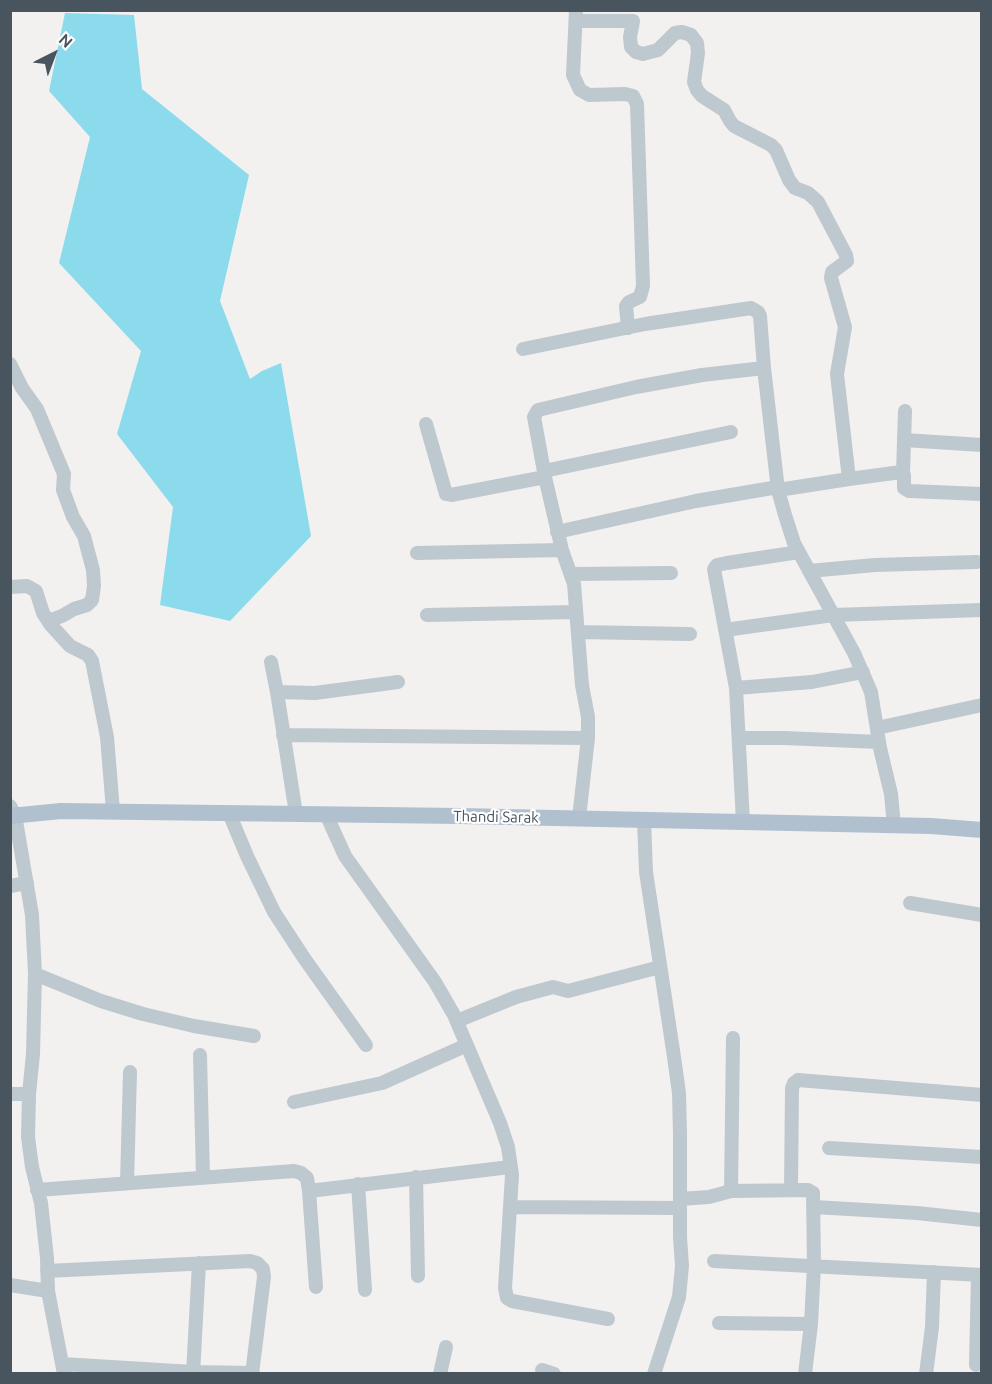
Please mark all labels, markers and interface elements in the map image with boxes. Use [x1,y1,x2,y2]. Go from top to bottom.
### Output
north arrow [24,24,84,84]
text: N [56,30,77,51]
street label: Thandi Sarak [453,807,539,827]

